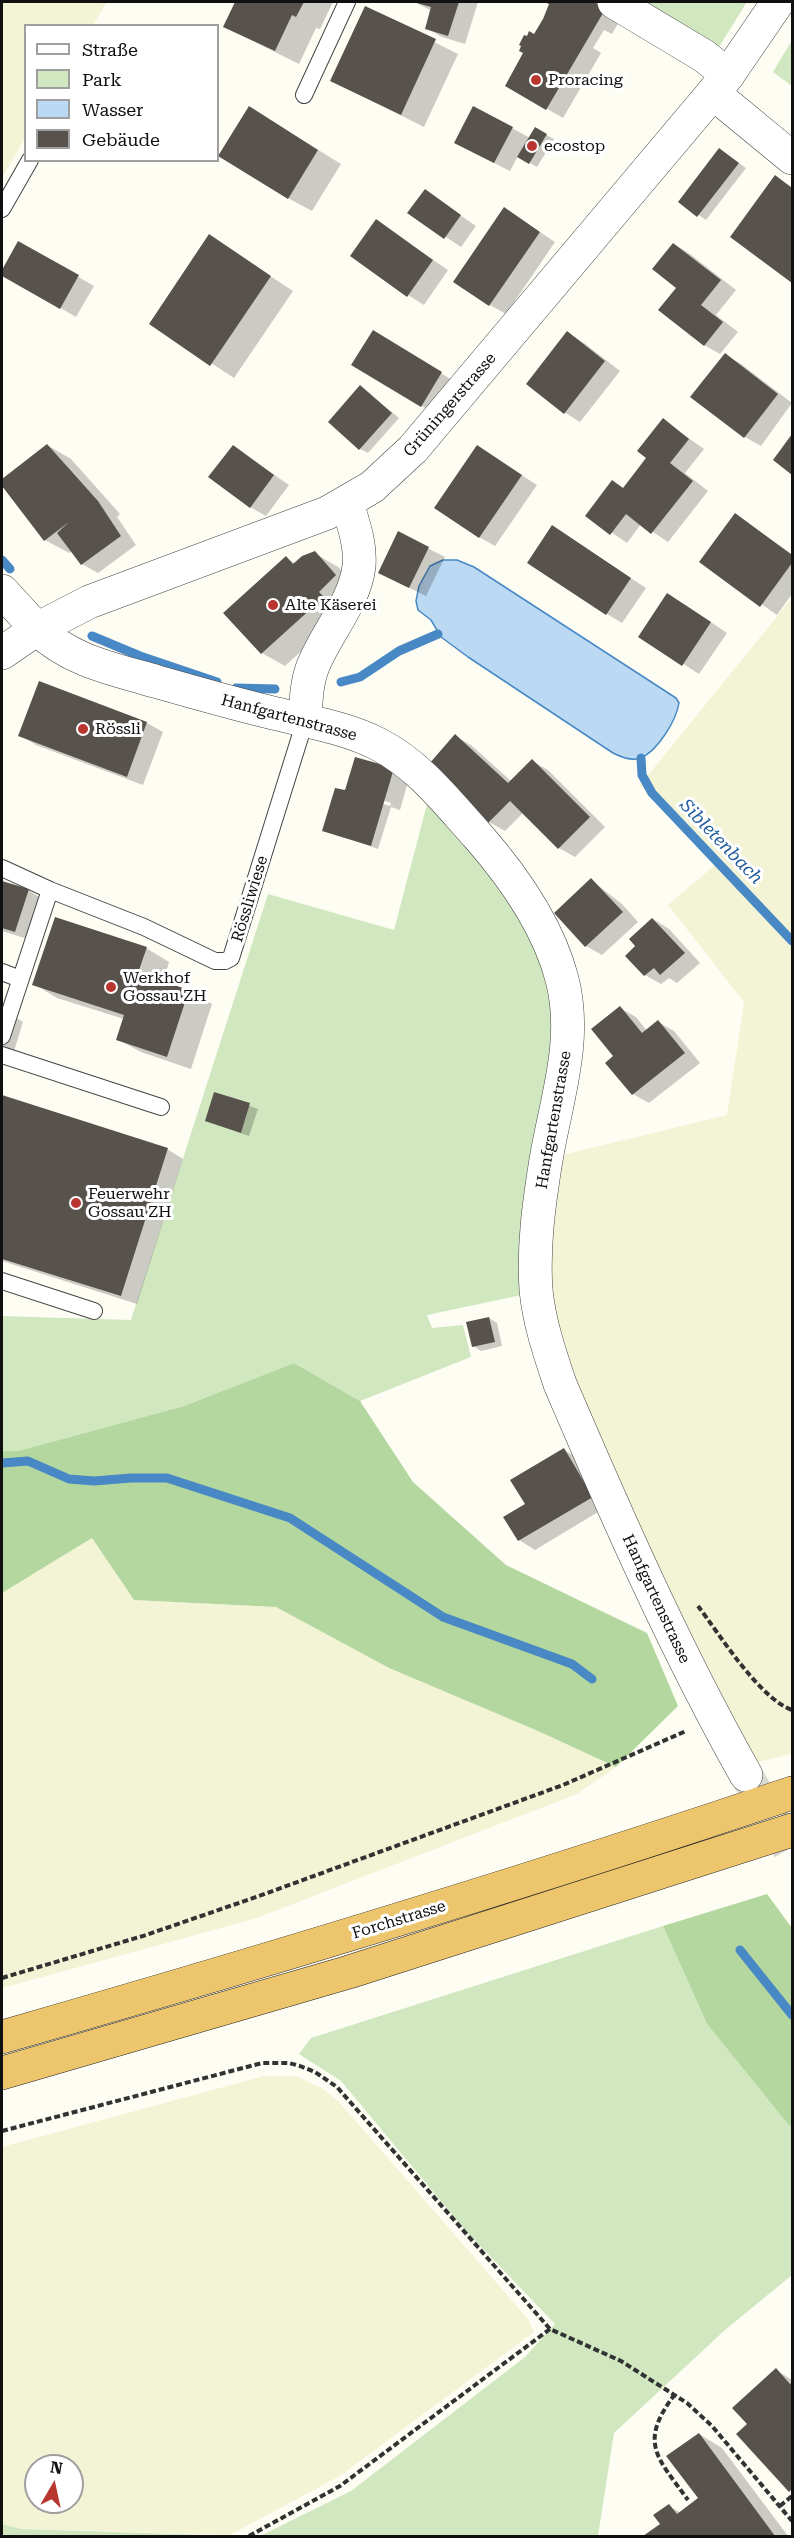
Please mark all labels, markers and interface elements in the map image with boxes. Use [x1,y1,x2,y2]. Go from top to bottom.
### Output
legend [24,24,219,162]
text: Straße [82,39,138,60]
text: Park [82,69,122,90]
place label: Proracing [548,70,623,90]
marker: Proracing [529,73,543,87]
text: Wasser [82,99,143,120]
text: Gebäude [82,129,160,150]
place label: ecostop [544,136,605,156]
marker: ecostop [525,139,539,153]
street label: Grüningerstrasse [400,349,500,461]
place label: Alte Käserei [285,595,377,615]
marker: Alte Käserei [266,598,280,612]
street label: Hanfgartenstrasse [219,691,359,745]
place label: Rössli [95,719,141,739]
marker: Rössli [76,722,90,736]
water label: Sibletenbach [675,795,767,889]
street label: Rössliwiese [228,853,272,945]
place label: Werkhof Gossau ZH [123,968,207,1006]
marker: Werkhof Gossau ZH [104,980,118,994]
street label: Hanfgartenstrasse [532,1049,576,1191]
place label: Feuerwehr Gossau ZH [88,1184,172,1222]
marker: Feuerwehr Gossau ZH [69,1196,83,1210]
street label: Hanfgartenstrasse [618,1532,694,1666]
street label: Forchstrasse [350,1897,448,1943]
north arrow [24,2454,84,2514]
text: N [49,2457,64,2478]

